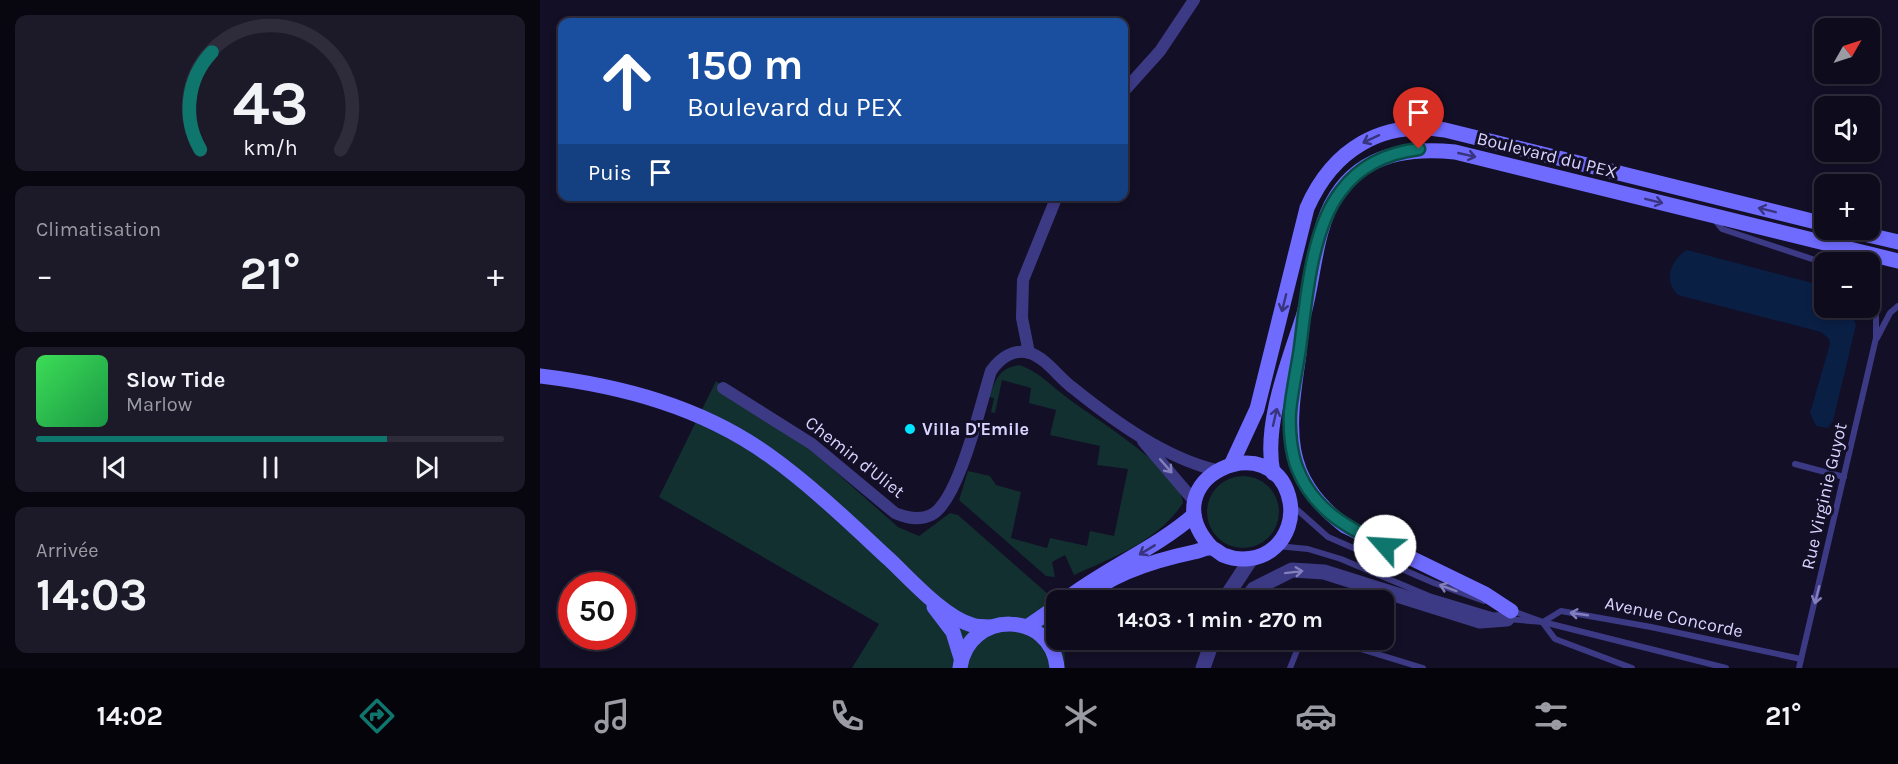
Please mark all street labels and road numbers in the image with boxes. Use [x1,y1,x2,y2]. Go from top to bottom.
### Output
street label: Boulevard du PEX [1474,127,1620,183]
street label: Chemin d'Uliet [801,411,909,503]
street label: Rue Virginie Guyot [1796,420,1852,572]
street label: Avenue Concorde [1603,592,1745,642]

